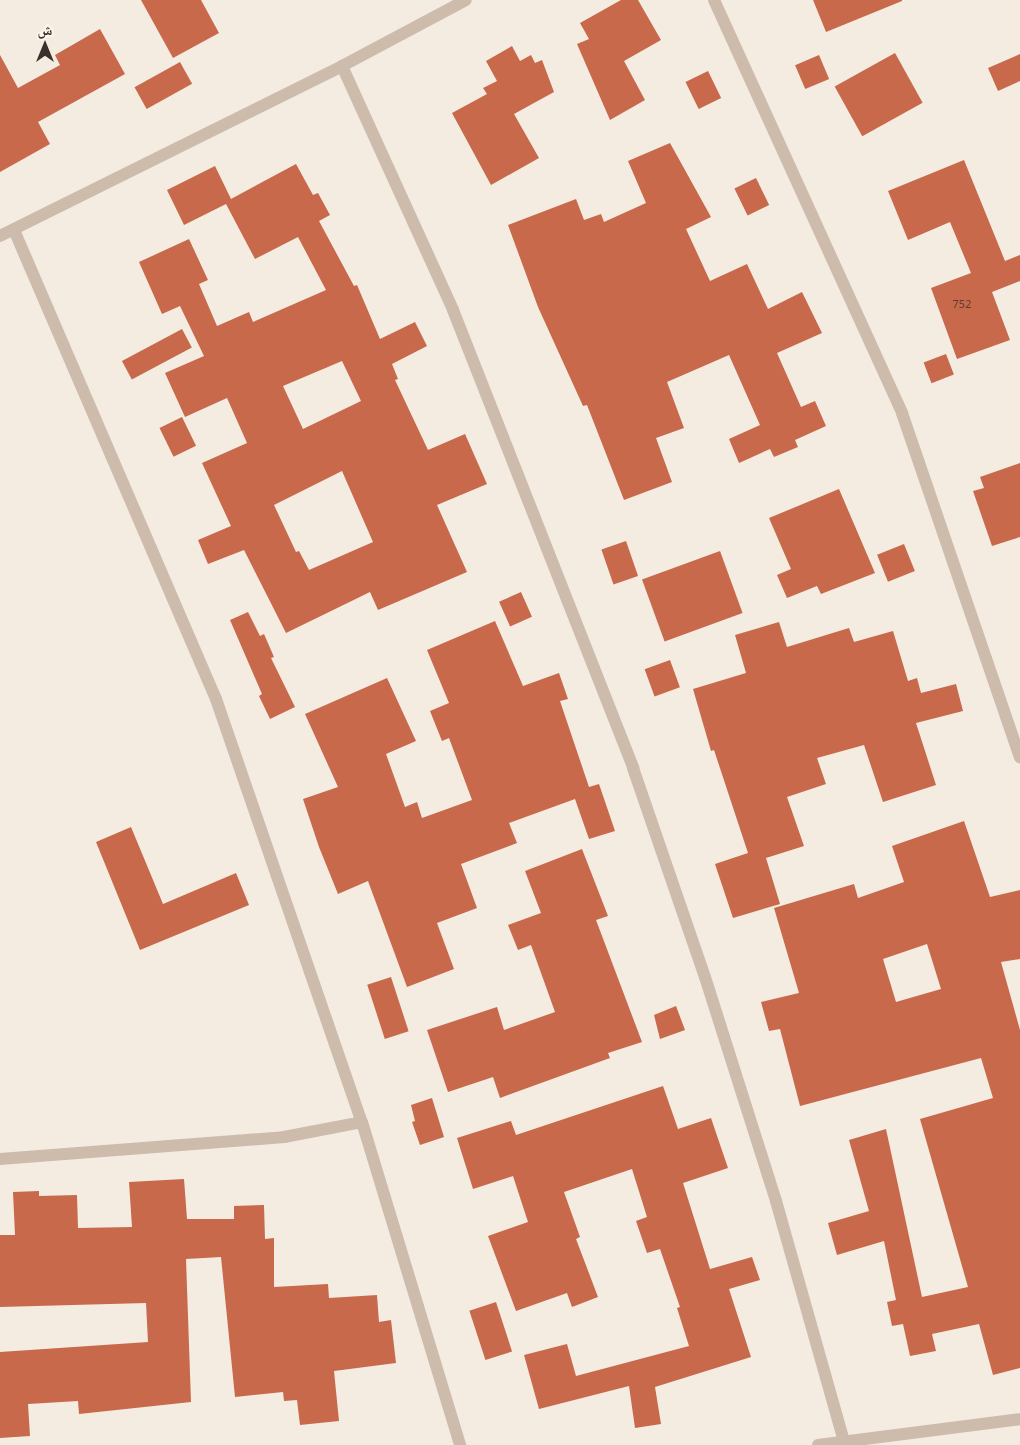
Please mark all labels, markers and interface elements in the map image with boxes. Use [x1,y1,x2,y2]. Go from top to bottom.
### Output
north arrow [20,20,70,70]
text: ش [38,20,52,39]
house number: 752 [953,297,971,311]

